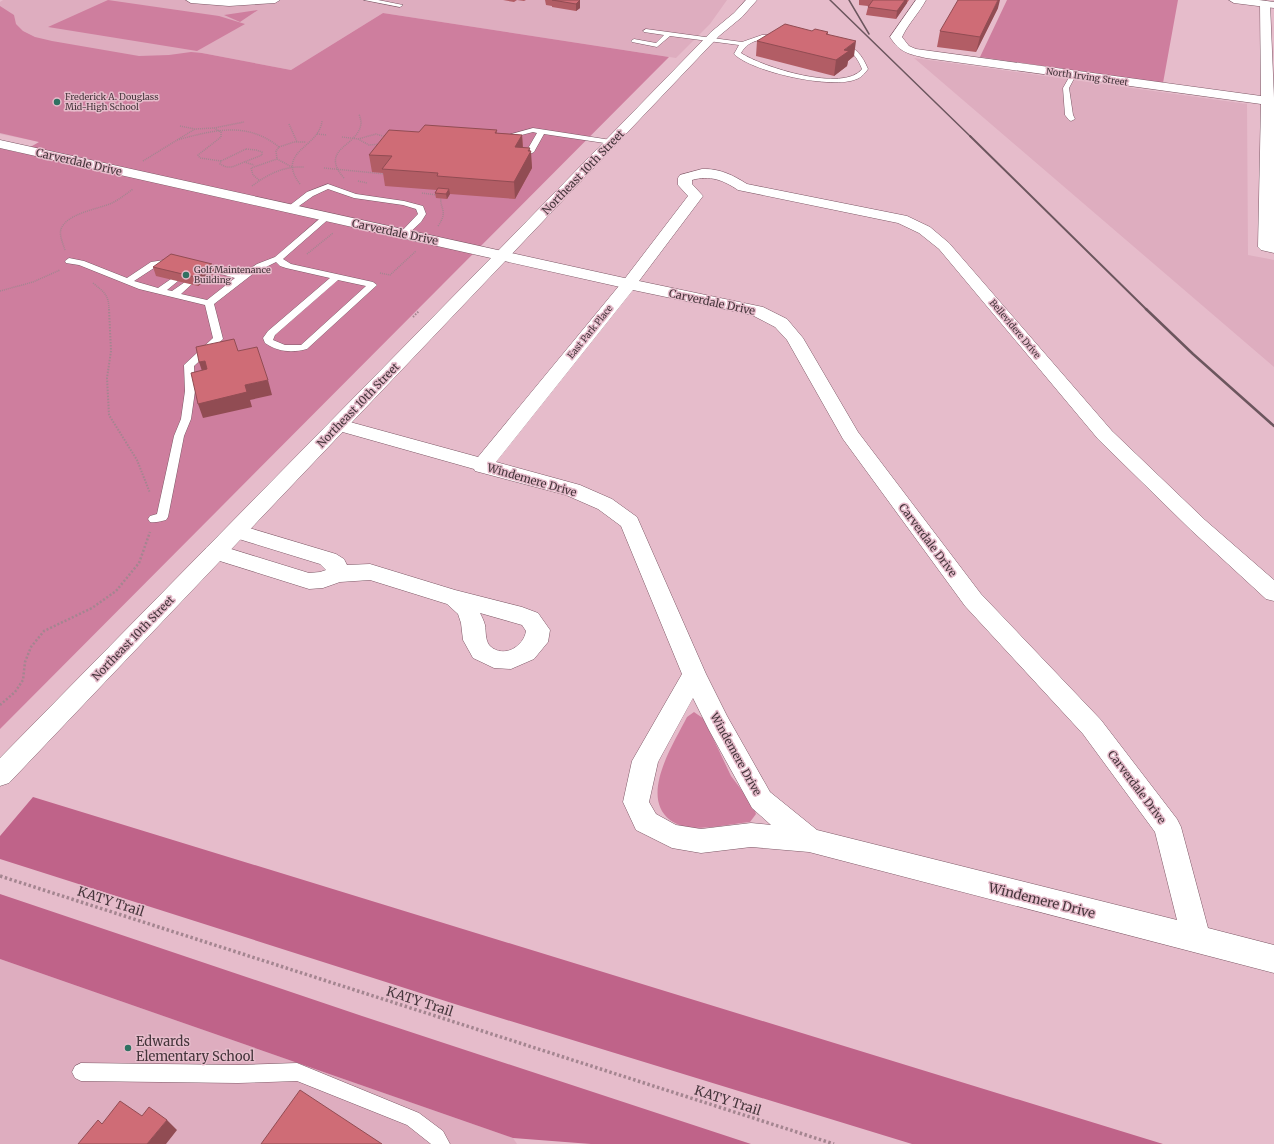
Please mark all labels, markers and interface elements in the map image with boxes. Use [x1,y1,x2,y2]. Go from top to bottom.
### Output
street label: North Irving Street [1046,65,1129,88]
place label: Frederick A. Douglass Mid-High School [65,91,159,112]
marker: Frederick A. Douglass Mid-High School [52,97,62,107]
street label: Northeast 10th Street [539,126,628,217]
street label: Carverdale Drive [35,145,124,179]
street label: Carverdale Drive [351,216,440,248]
place label: Golf Maintenance Building [194,264,271,285]
marker: Golf Maintenance Building [181,270,191,280]
street label: Carverdale Drive [668,286,757,318]
street label: Bellevidere Drive [988,297,1043,361]
street label: East Park Place [565,303,615,361]
street label: Northeast 10th Street [314,359,403,450]
street label: Windemere Drive [485,460,579,500]
street label: Carverdale Drive [896,501,960,580]
street label: Northeast 10th Street [89,592,178,683]
street label: Windemere Drive [707,709,765,798]
street label: Carverdale Drive [1105,748,1169,827]
street label: Windemere Drive [986,879,1097,922]
street label: KATY Trail [75,883,146,920]
street label: KATY Trail [384,983,455,1020]
place label: Edwards Elementary School [136,1033,254,1065]
marker: Edwards Elementary School [123,1043,133,1053]
street label: KATY Trail [692,1082,763,1119]

